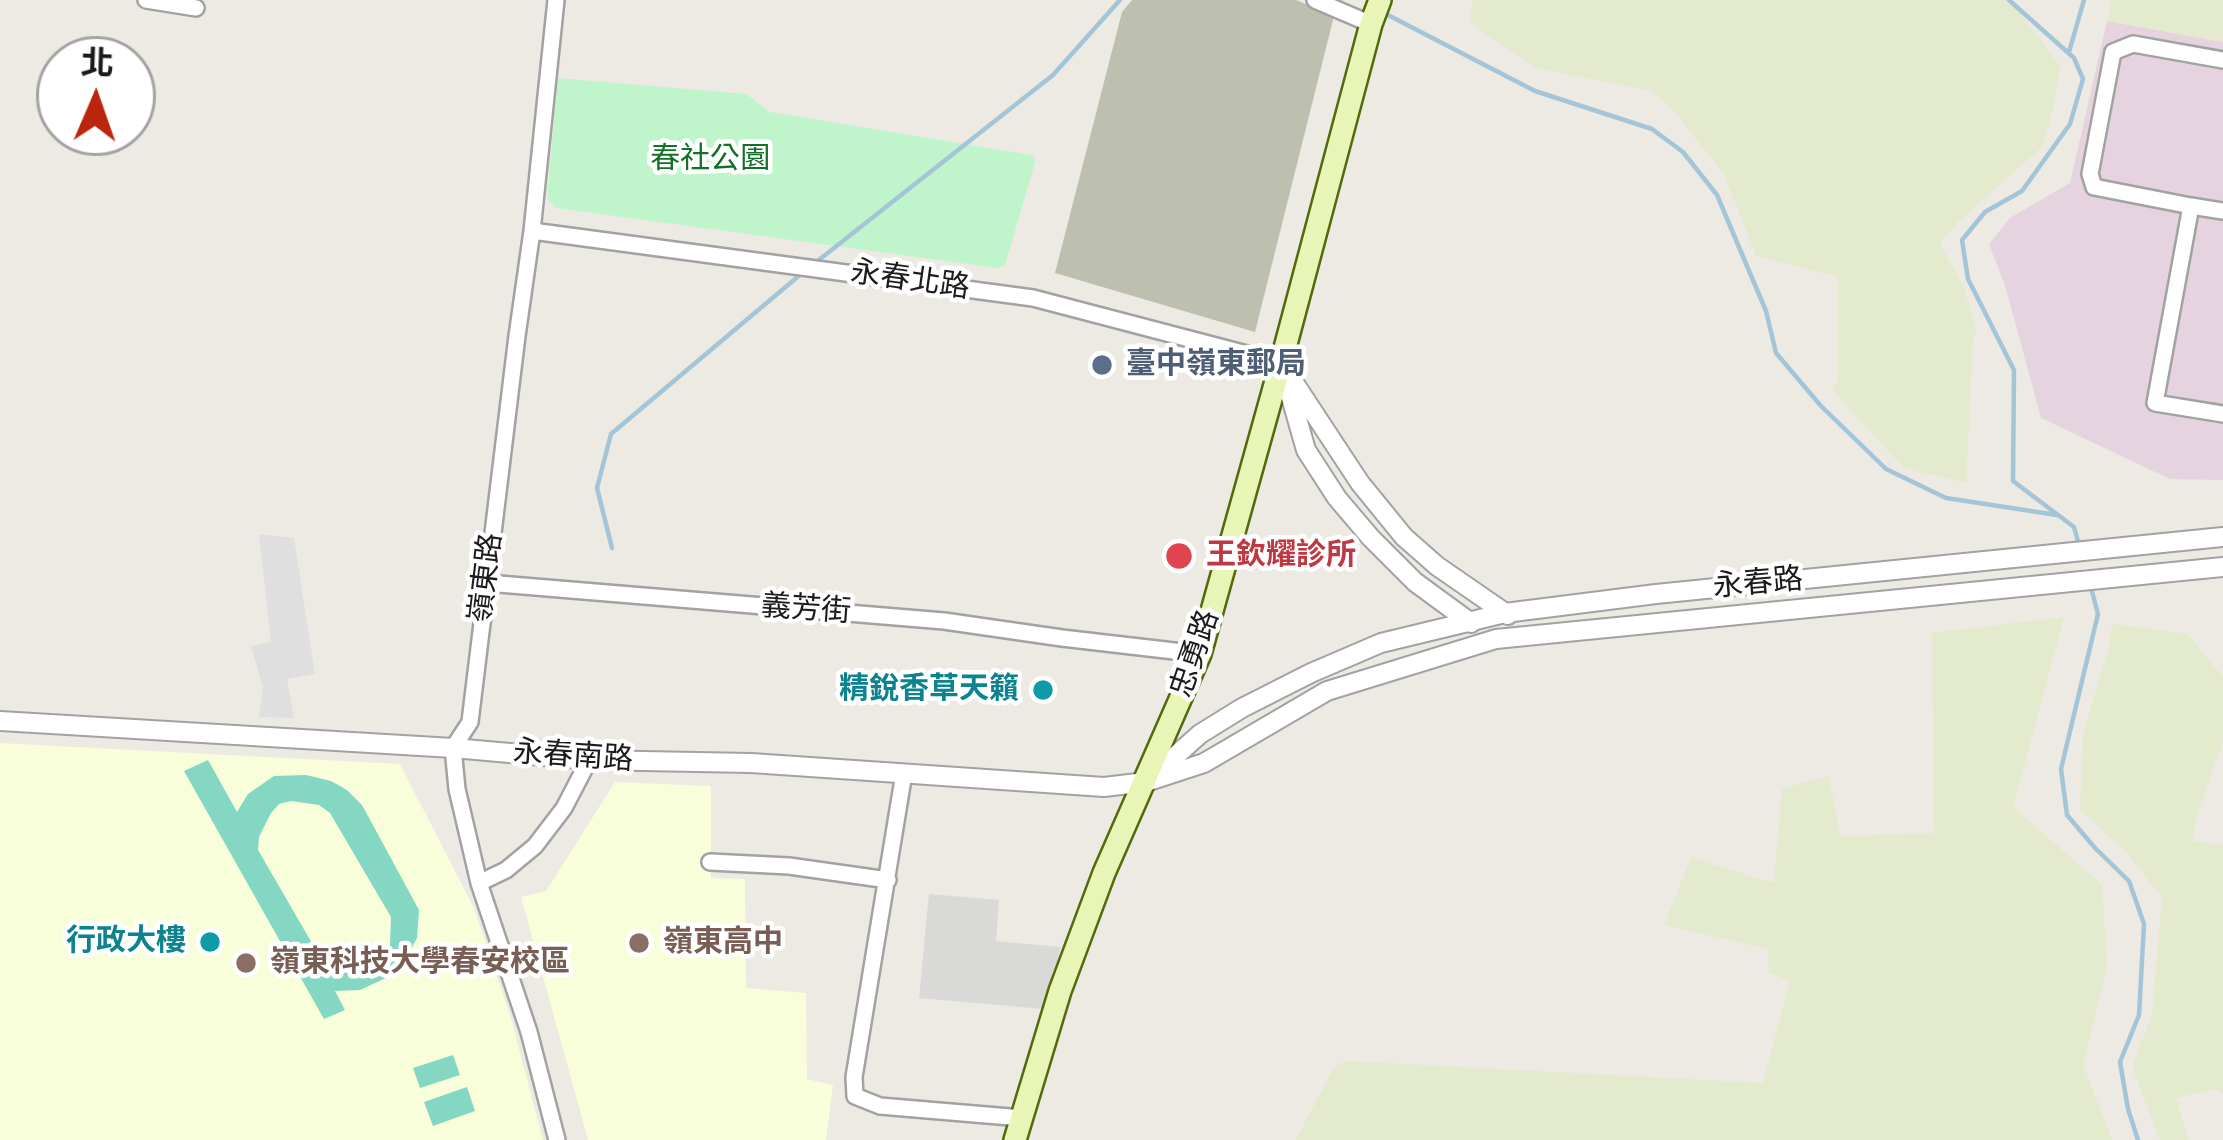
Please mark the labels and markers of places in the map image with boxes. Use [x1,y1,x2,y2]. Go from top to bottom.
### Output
place label: 臺中嶺東郵局 [1126,347,1306,383]
marker: 臺中嶺東郵局 [1089,352,1115,378]
place label: 王欽耀診所 [1206,538,1356,574]
marker: 王欽耀診所 [1163,540,1195,572]
place label: 精銳香草天籟 [839,672,1019,708]
marker: 精銳香草天籟 [1030,677,1056,703]
place label: 行政大樓 [66,924,186,960]
place label: 嶺東高中 [663,925,783,961]
marker: 行政大樓 [197,929,223,955]
marker: 嶺東高中 [626,930,652,956]
place label: 嶺東科技大學春安校區 [270,945,570,981]
marker: 嶺東科技大學春安校區 [233,950,259,976]

